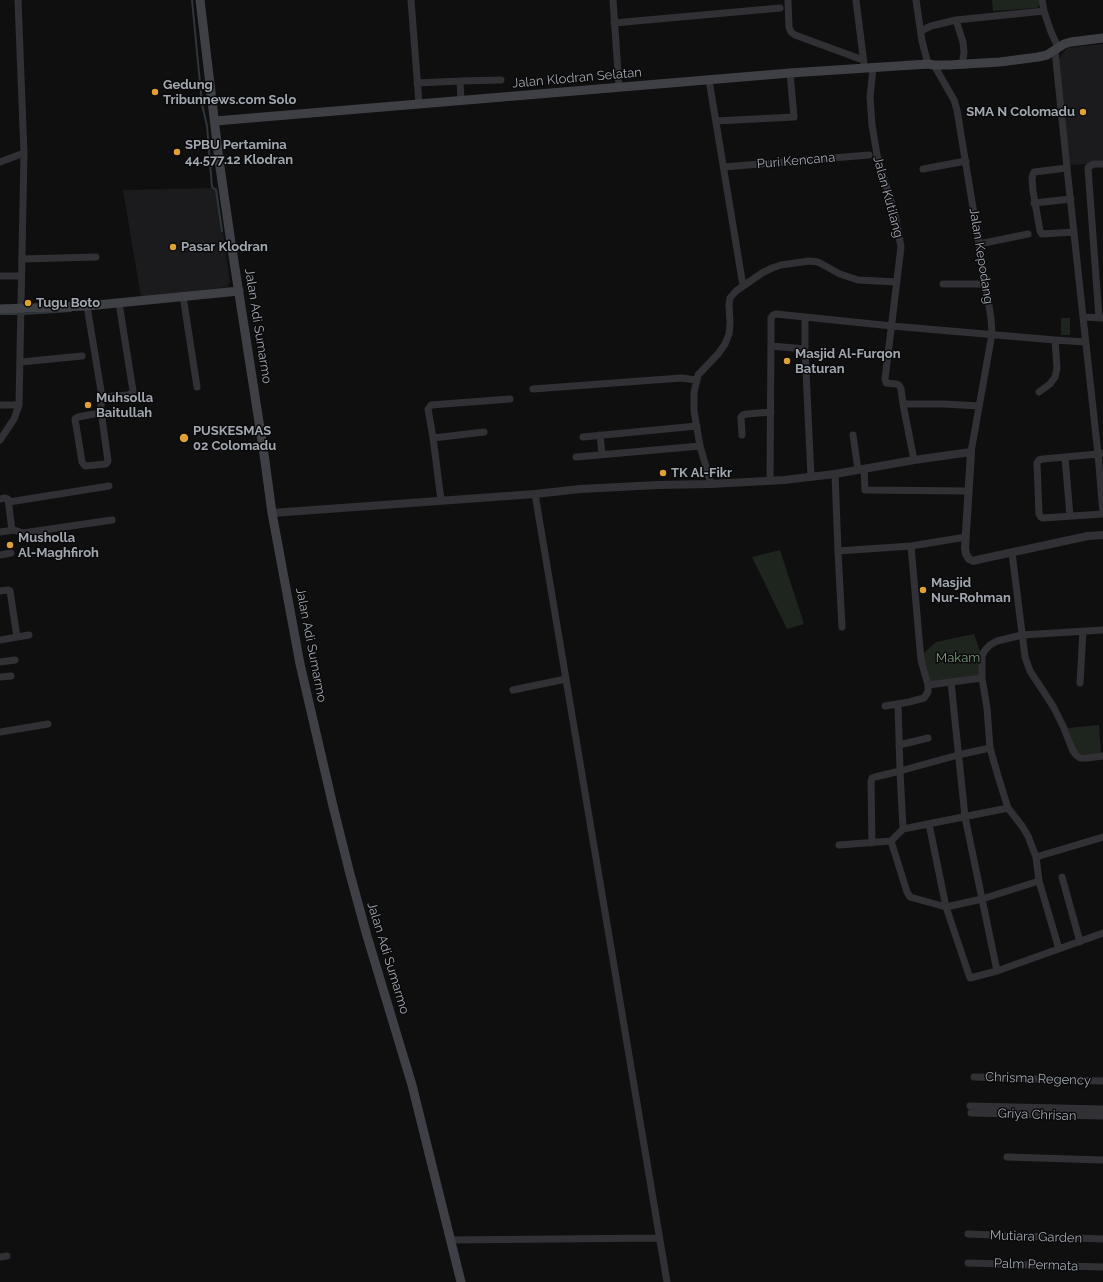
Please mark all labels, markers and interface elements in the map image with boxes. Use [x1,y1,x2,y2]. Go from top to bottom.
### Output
street label: Jalan Klodran Selatan [512,65,642,91]
place label: Gedung Tribunnews.com Solo [163,77,296,108]
marker: Gedung Tribunnews.com Solo [150,87,160,97]
place label: SMA N Colomadu [966,104,1075,120]
marker: SMA N Colomadu [1078,107,1088,117]
place label: SPBU Pertamina 44.577.12 Klodran [185,137,293,168]
marker: SPBU Pertamina 44.577.12 Klodran [172,147,182,157]
street label: Puri Kencana [756,150,836,172]
street label: Jalan Kutilang [870,154,906,240]
street label: Jalan Kepodang [966,207,996,305]
place label: Pasar Klodran [181,239,268,255]
marker: Pasar Klodran [168,242,178,252]
street label: Jalan Adi Sumarmo [241,267,275,385]
place label: Tugu Boto [36,295,100,311]
marker: Tugu Boto [23,298,33,308]
place label: Masjid Al-Furqon Baturan [795,346,901,377]
marker: Masjid Al-Furqon Baturan [782,356,792,366]
place label: Muhsolla Baitullah [96,390,153,421]
marker: Muhsolla Baitullah [83,400,93,410]
place label: PUSKESMAS 02 Colomadu [193,423,276,454]
marker: PUSKESMAS 02 Colomadu [178,432,190,444]
place label: TK Al-Fikr [671,465,732,481]
marker: TK Al-Fikr [658,468,668,478]
place label: Musholla Al-Maghfiroh [18,530,99,561]
marker: Musholla Al-Maghfiroh [5,540,15,550]
place label: Masjid Nur-Rohman [931,575,1011,606]
marker: Masjid Nur-Rohman [918,585,928,595]
street label: Jalan Adi Sumarmo [292,586,330,704]
park label: Makam [936,650,980,666]
street label: Jalan Adi Sumarmo [364,900,412,1016]
street label: Chrisma Regency [985,1069,1091,1089]
street label: Griya Chrisan [997,1106,1077,1124]
street label: Mutiara Garden [990,1228,1082,1246]
street label: Palm Permata [994,1256,1078,1274]

